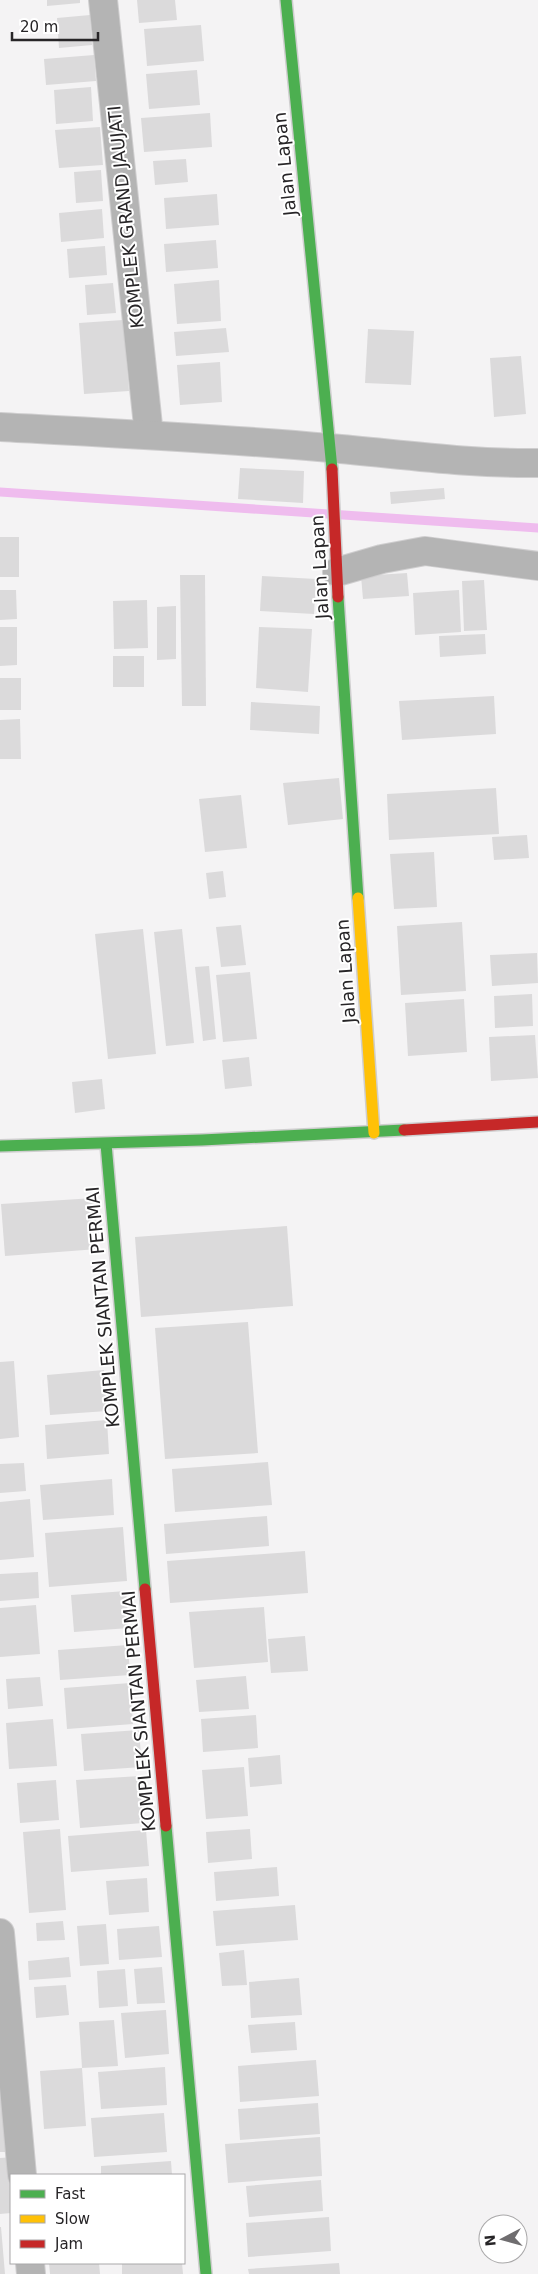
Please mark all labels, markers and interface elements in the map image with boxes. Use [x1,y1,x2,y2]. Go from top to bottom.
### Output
scale bar [12,10,99,42]
text: 20 m [20,18,58,36]
street label: KOMPLEK GRAND JAUJATI [103,105,148,330]
street label: Jalan Lapan [269,111,301,218]
street label: Jalan Lapan [306,514,333,621]
street label: Jalan Lapan [331,918,360,1025]
street label: KOMPLEK SIANTAN PERMAI [82,1186,123,1428]
street label: KOMPLEK SIANTAN PERMAI [118,1590,159,1832]
legend [10,2174,185,2264]
text: Fast [55,2185,85,2203]
text: Slow [55,2210,90,2228]
north arrow [478,2214,528,2264]
text: N [482,2234,499,2247]
text: Jam [54,2235,83,2253]

